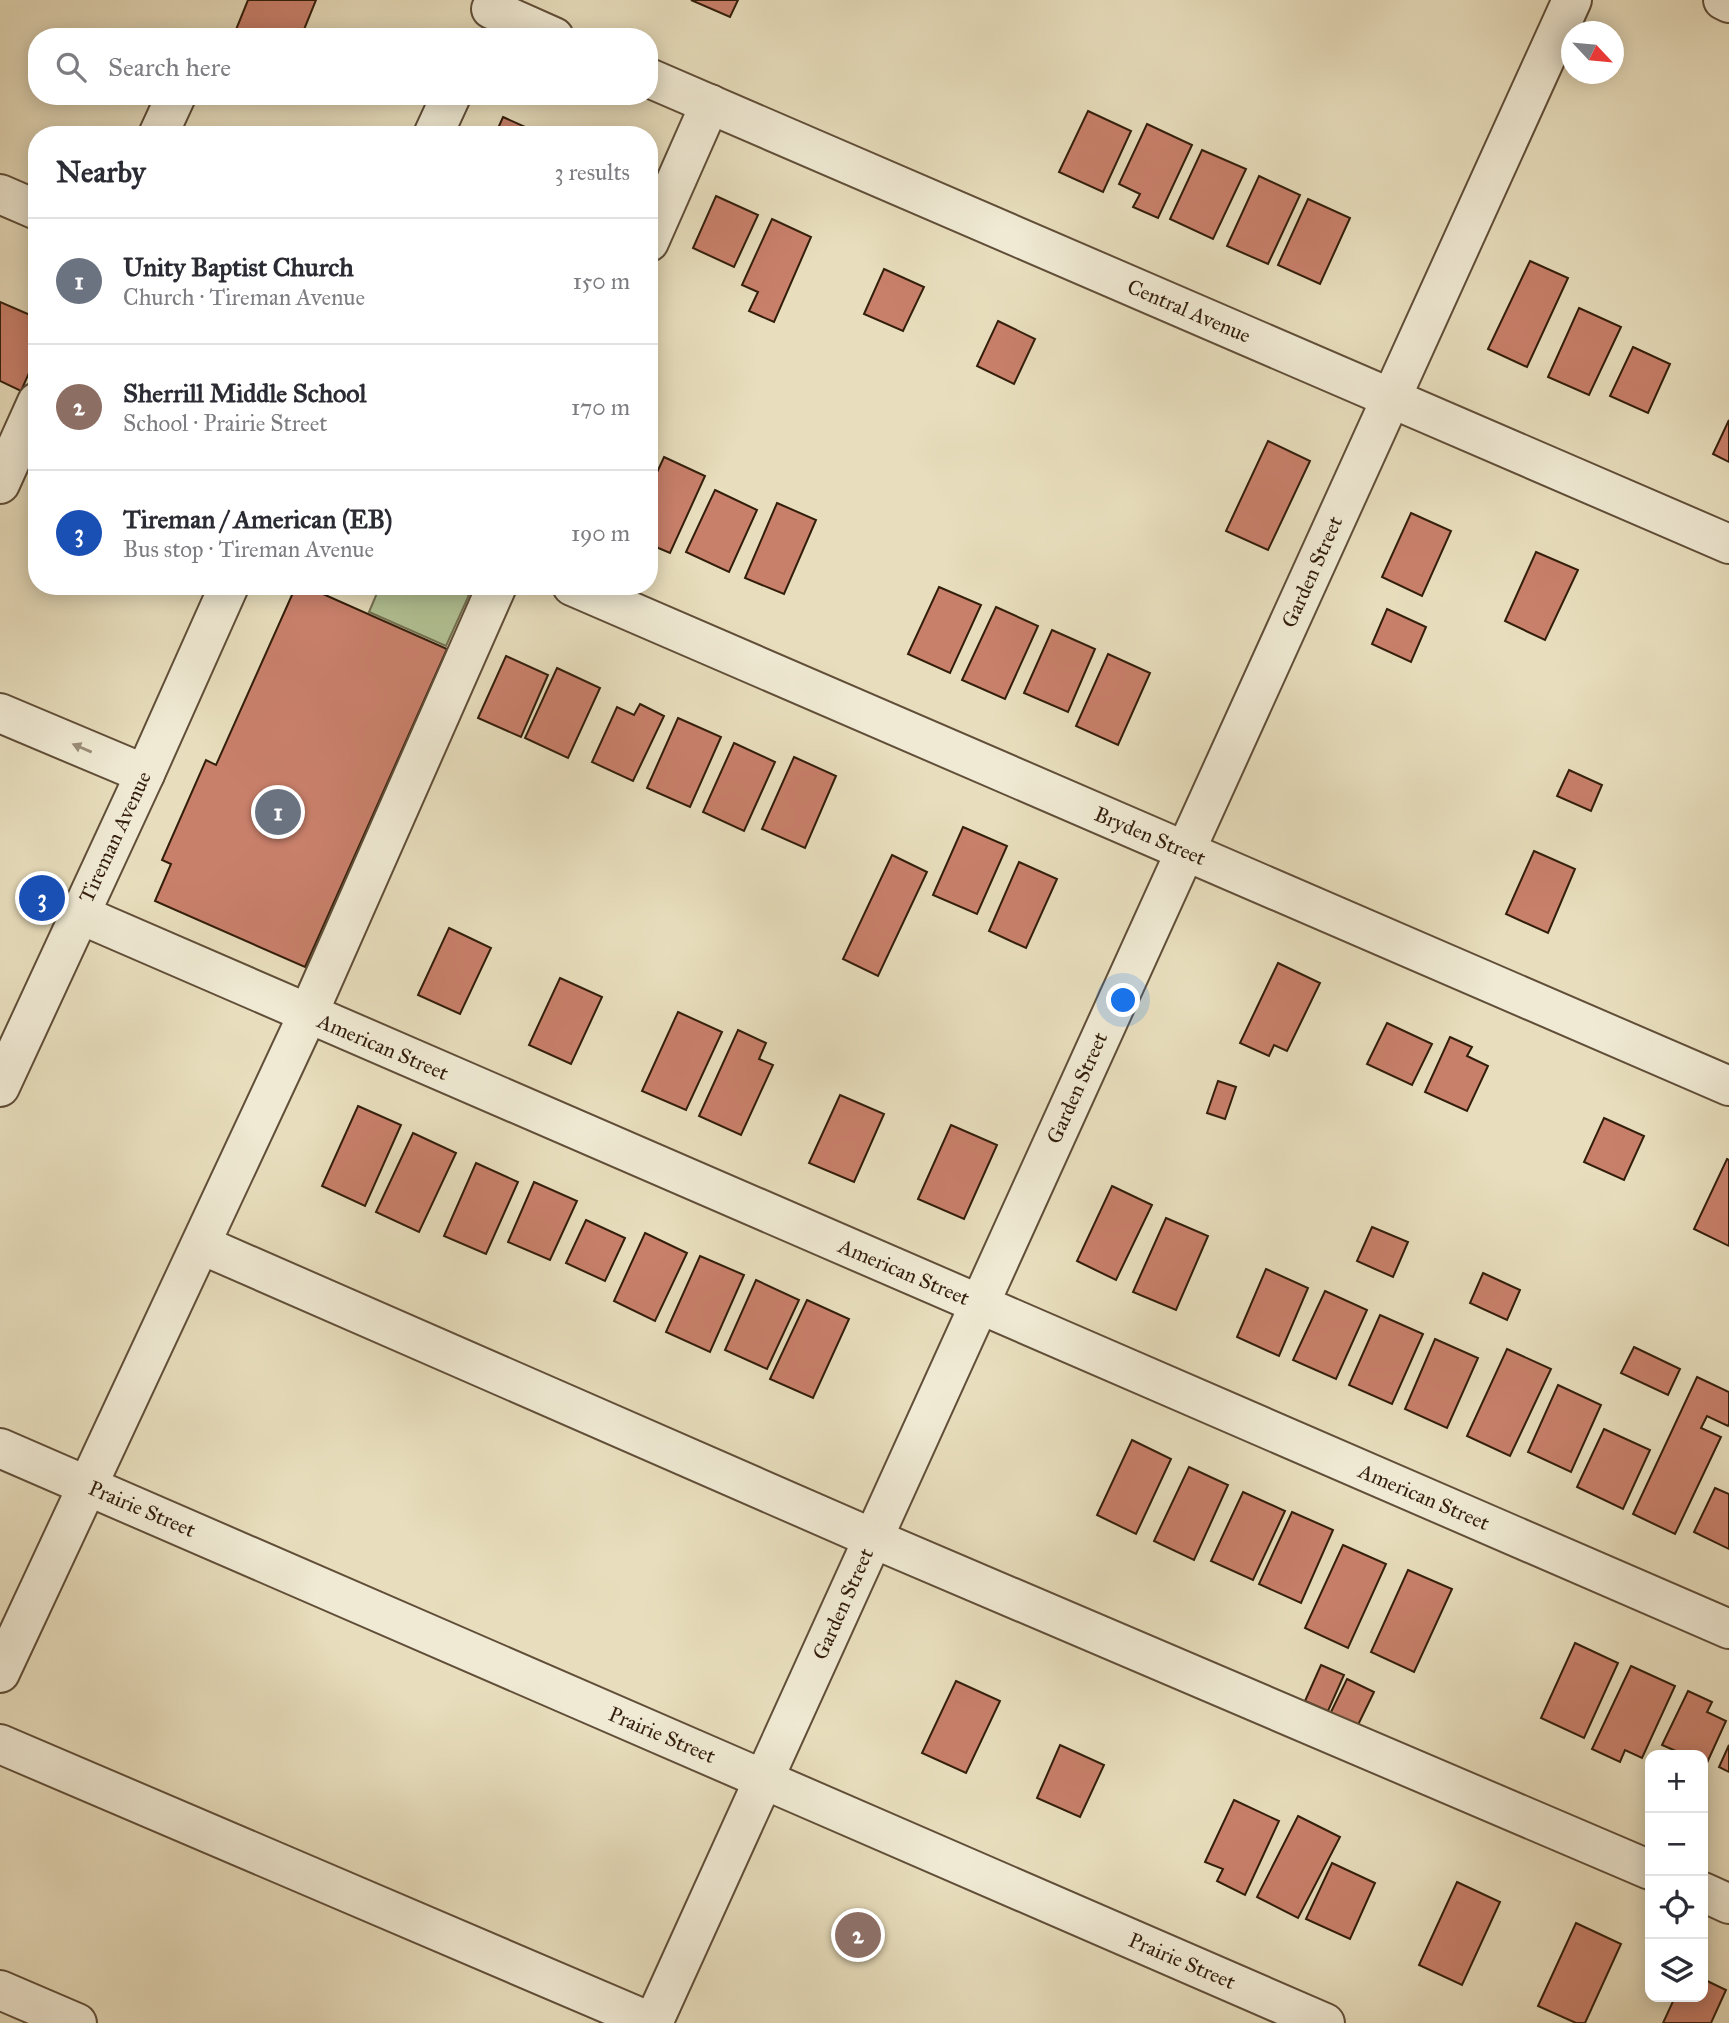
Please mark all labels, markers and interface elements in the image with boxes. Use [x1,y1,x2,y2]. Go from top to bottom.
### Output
north arrow [1561,21,1624,84]
search box [28,28,658,105]
icon: search [52,48,90,86]
text: Search here [108,51,231,83]
text: Nearby [56,154,146,190]
text: 3 results [554,158,630,186]
text: Unity Baptist Church [123,251,354,283]
text: 1 [74,267,84,295]
text: 150 m [573,267,630,295]
street label: Central Avenue [1123,273,1255,349]
text: Church · Tireman Avenue [123,283,365,311]
text: Sherrill Middle School [123,377,367,409]
text: 2 [73,393,85,421]
text: 170 m [571,393,630,421]
text: School · Prairie Street [123,409,327,437]
text: Tireman / American (EB) [123,503,392,535]
street label: Garden Street [1276,512,1348,632]
text: 3 [74,519,84,547]
text: 190 m [571,519,630,547]
text: Bus stop · Tireman Avenue [123,535,374,563]
one-way arrow [72,742,92,754]
street label: Tireman Avenue [73,767,157,907]
pin: 1 [255,786,301,838]
street label: Bryden Street [1090,801,1210,871]
pin: 3 [19,872,65,924]
your location [1106,983,1140,1017]
street label: American Street [313,1007,453,1087]
street label: Garden Street [1041,1028,1113,1148]
street label: American Street [834,1232,974,1312]
street label: American Street [1354,1457,1494,1537]
street label: Prairie Street [85,1475,200,1543]
street label: Garden Street [807,1544,879,1664]
street label: Prairie Street [605,1701,720,1769]
map controls [1645,1750,1708,2002]
button: + [1645,1750,1708,1813]
button: − [1645,1813,1708,1876]
button: locate [1645,1876,1708,1939]
pin: 2 [835,1909,881,1961]
street label: Prairie Street [1125,1927,1240,1995]
button: layers [1645,1939,1708,2002]

